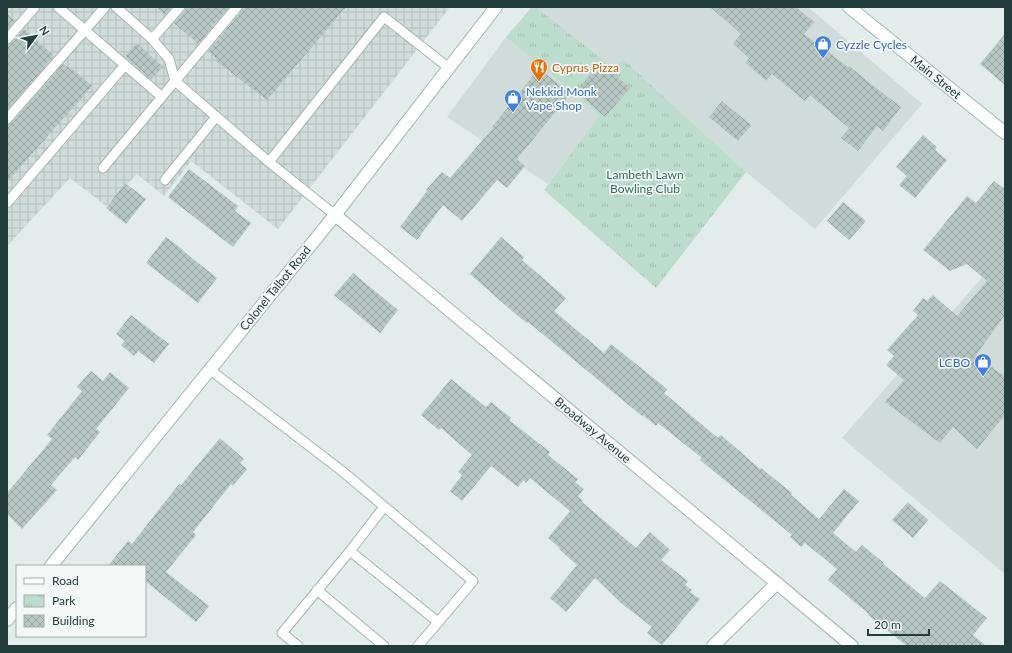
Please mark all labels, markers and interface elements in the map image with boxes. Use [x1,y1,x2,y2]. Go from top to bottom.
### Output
north arrow [16,16,56,56]
text: N [37,23,53,37]
shop icon: Cyzzle Cycles [813,34,833,59]
place label: Cyzzle Cycles [836,37,907,52]
street label: Main Street [908,52,965,103]
restaurant icon: Cyprus Pizza [529,57,549,82]
place label: Cyprus Pizza [552,60,619,75]
place label: Nekkid Monk Vape Shop [526,84,598,113]
shop icon: Nekkid Monk Vape Shop [503,88,523,113]
park label: Lambeth Lawn Bowling Club [606,167,684,196]
street label: Colonel Talbot Road [236,243,314,333]
shop icon: LCBO [973,352,993,377]
place label: LCBO [939,355,970,370]
street label: Broadway Avenue [552,394,634,466]
legend [16,565,146,637]
text: Road [52,573,79,588]
text: Park [52,593,76,608]
scale bar [868,611,929,637]
text: Building [52,613,95,628]
text: 20 m [874,617,901,632]

